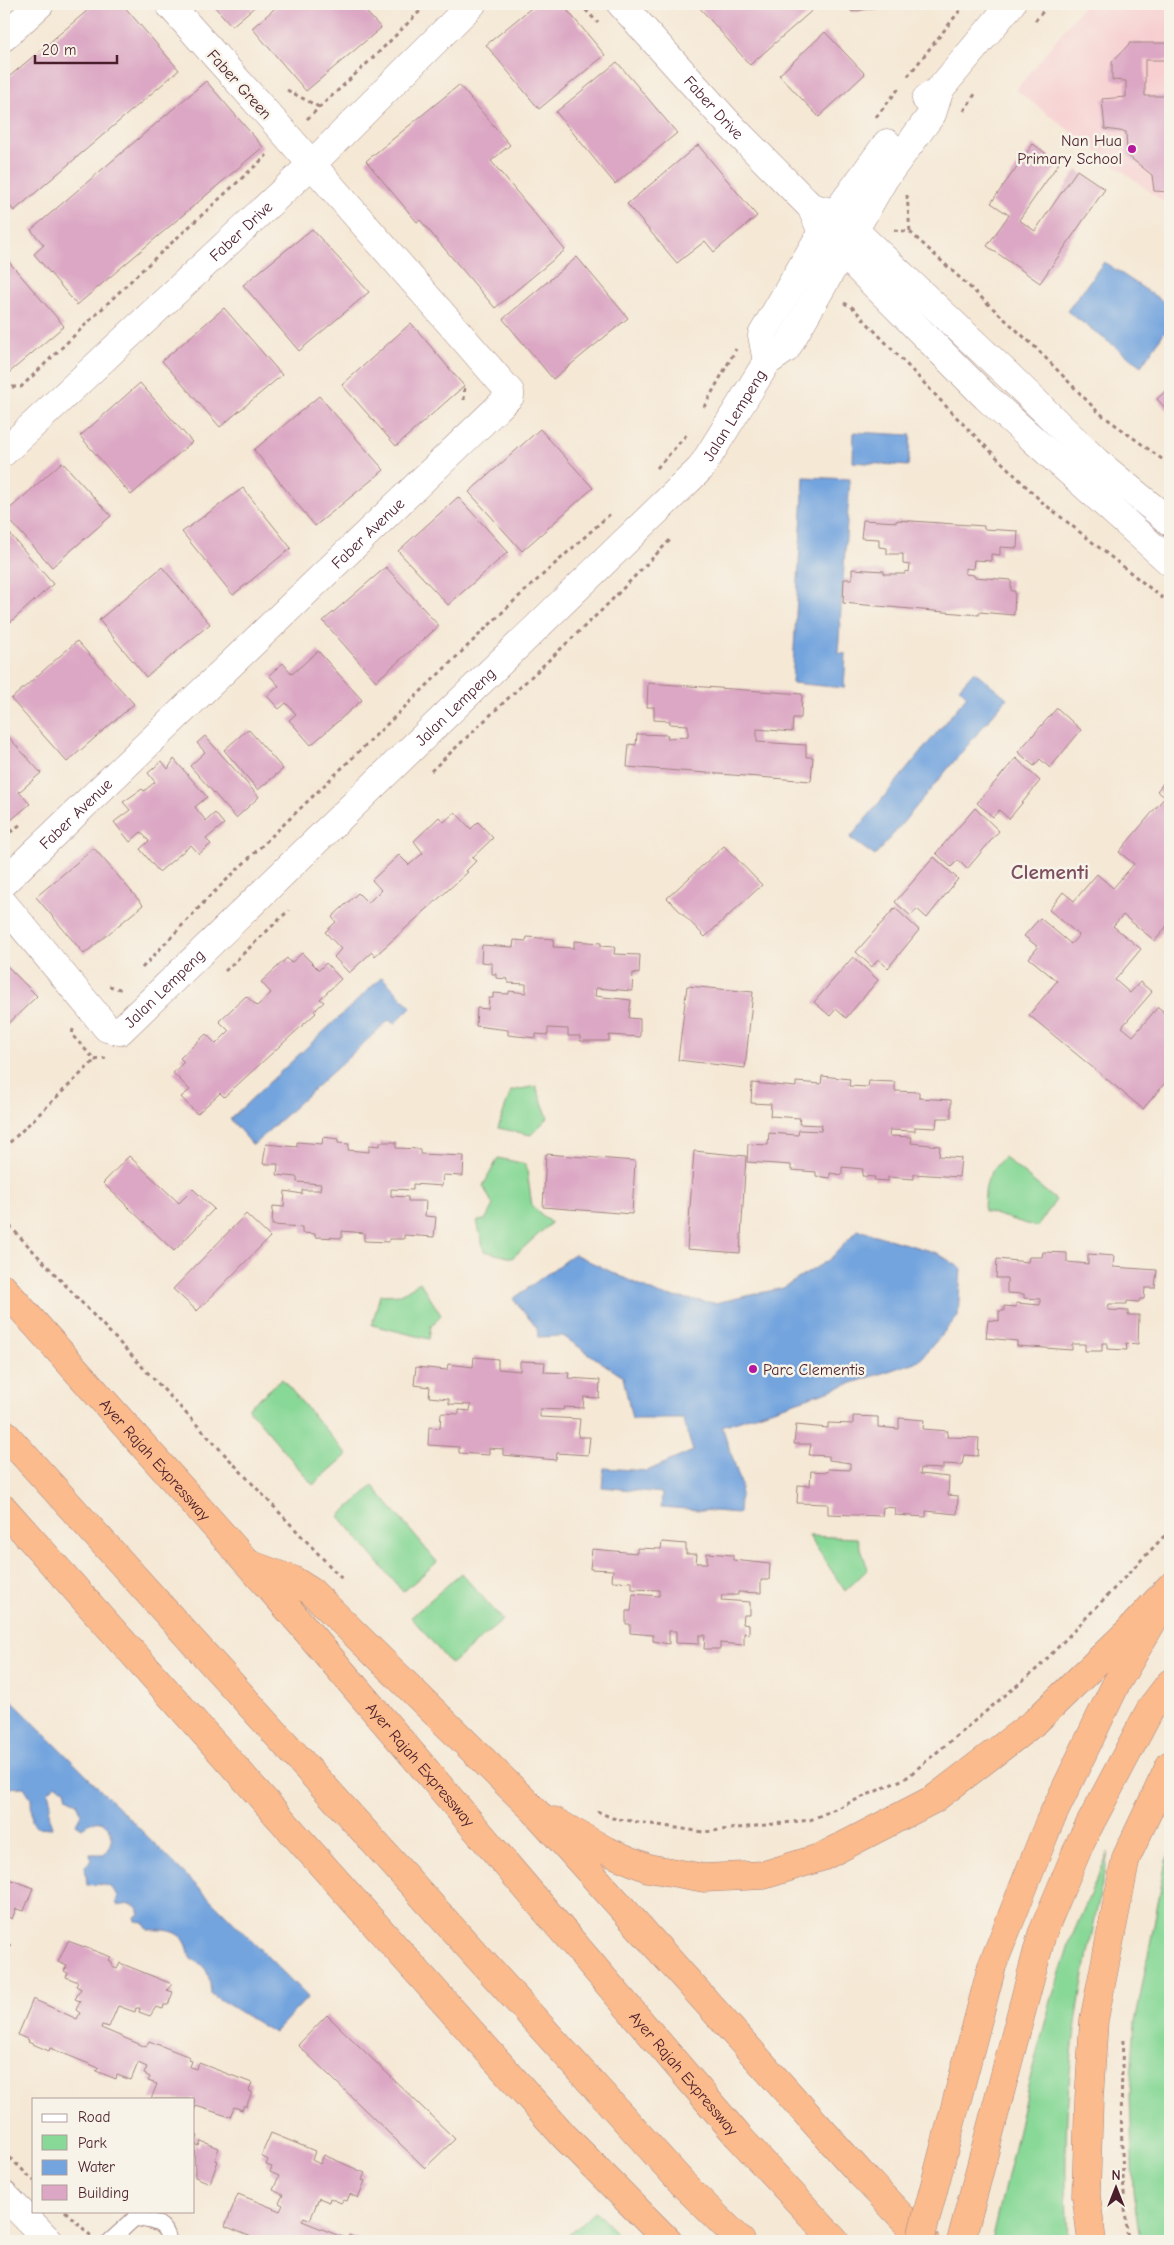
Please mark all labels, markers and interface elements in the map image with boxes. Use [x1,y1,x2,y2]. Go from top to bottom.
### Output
scale bar [35,32,118,64]
text: 20 m [42,41,76,59]
street label: Faber Green [203,46,275,123]
street label: Faber Drive [680,72,747,143]
place label: Nan Hua Primary School [1017,132,1122,168]
marker: Nan Hua Primary School [1126,143,1138,155]
street label: Faber Drive [206,198,276,265]
street label: Jalan Lempeng [700,366,770,465]
street label: Faber Avenue [328,495,408,573]
street label: Jalan Lempeng [412,664,499,750]
street label: Faber Avenue [36,775,116,853]
district label: Clementi [1011,860,1089,884]
street label: Jalan Lempeng [121,946,209,1032]
place label: Parc Clementis [763,1361,865,1379]
marker: Parc Clementis [747,1363,759,1375]
street label: Ayer Rajah Expressway [96,1395,214,1526]
street label: Ayer Rajah Expressway [362,1699,478,1831]
street label: Ayer Rajah Expressway [626,2008,742,2140]
legend [32,2098,195,2212]
text: Road [78,2108,110,2126]
text: Park [78,2134,107,2152]
text: Water [78,2158,115,2176]
north arrow [1092,2162,1142,2212]
text: N [1111,2167,1121,2184]
text: Building [78,2184,129,2202]

